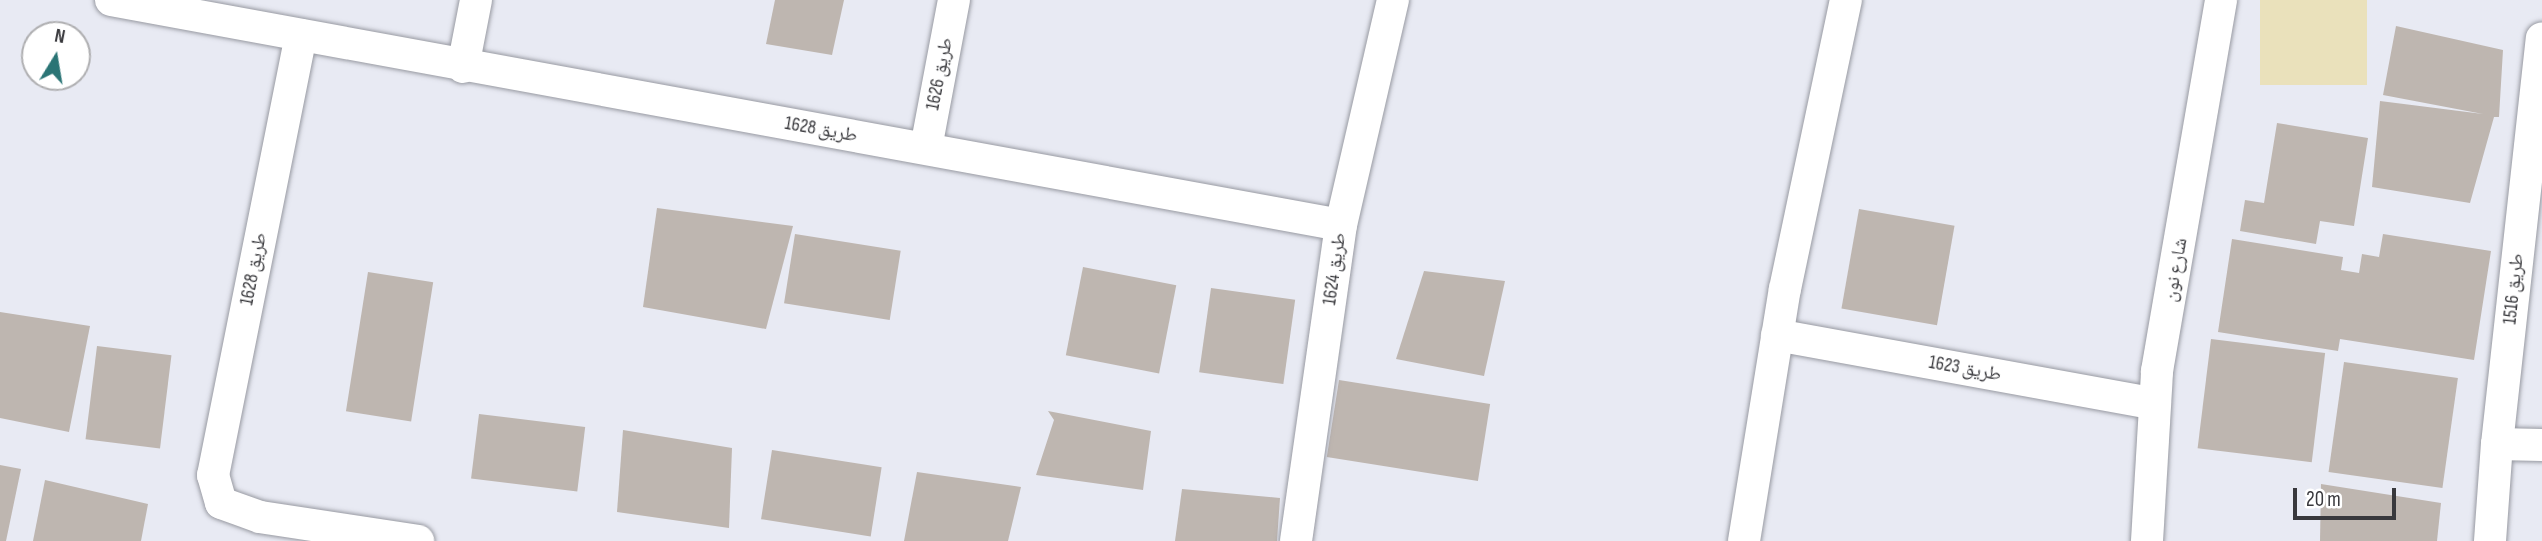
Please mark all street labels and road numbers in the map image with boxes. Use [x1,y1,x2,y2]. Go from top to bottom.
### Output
street label: طريق 1626 [922,36,958,112]
street label: طريق 1628 [783,112,859,148]
street label: طريق 1628 [236,231,272,307]
street label: طريق 1624 [1319,231,1351,307]
street label: شارع نون [2159,236,2193,304]
street label: طريق 1516 [2499,252,2529,326]
street label: طريق 1623 [1927,351,2003,387]

